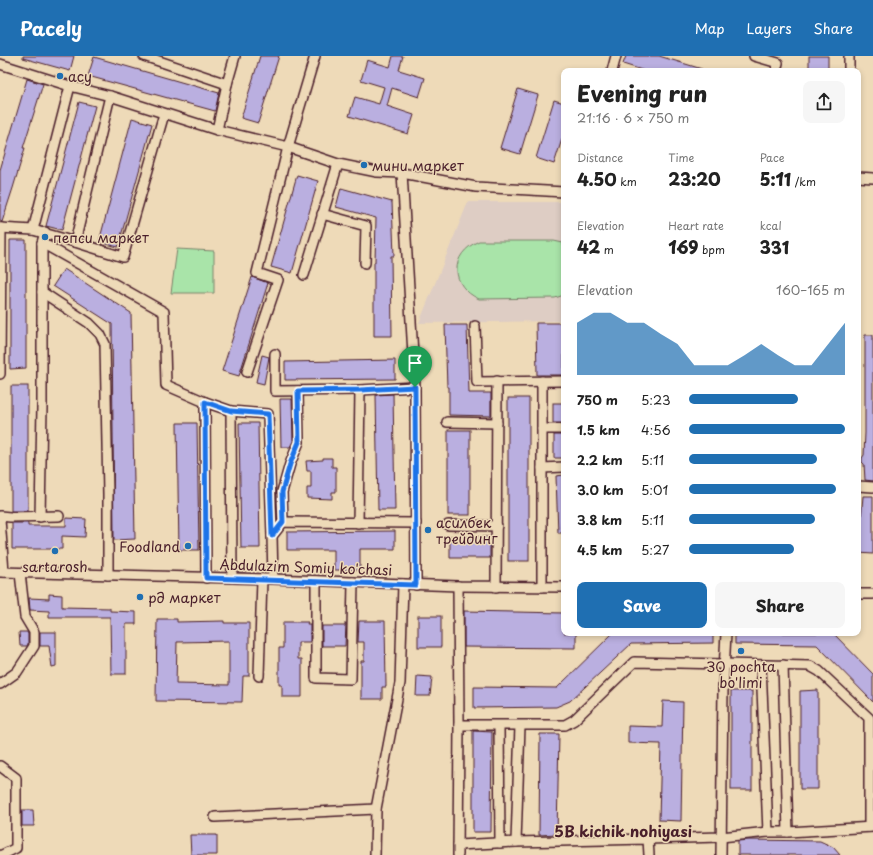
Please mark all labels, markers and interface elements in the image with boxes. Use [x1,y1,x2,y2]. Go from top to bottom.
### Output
text: Pacely [20,14,82,42]
text: Map [695,18,725,39]
text: Layers [747,18,792,39]
text: Share [814,18,853,39]
place label: асу [68,66,92,87]
marker: асу [55,71,65,81]
text: Evening run [577,76,707,109]
button: share [803,81,845,123]
text: 21:16 · 6 × 750 m [577,108,689,127]
text: Distance [577,149,623,166]
text: Time [668,149,694,166]
text: Pace [760,149,784,166]
place label: мини маркет [372,155,464,176]
marker: мини маркет [359,160,369,170]
text: 4.50 [577,166,617,192]
text: 23:20 [668,166,721,192]
text: 5:11 [760,166,791,192]
text: km [617,173,637,190]
text: /km [791,173,816,190]
text: Elevation [577,217,624,234]
text: Heart rate [668,217,724,234]
text: kcal [760,217,782,234]
place label: пепси маркет [53,227,149,248]
marker: пепси маркет [40,232,50,242]
text: 42 [577,234,600,260]
text: 169 [668,234,699,260]
text: 331 [760,234,789,260]
text: m [600,241,614,258]
text: bpm [699,241,725,258]
text: Elevation [577,280,633,299]
text: 160–165 m [776,280,845,299]
pin [398,346,432,387]
icon: arrive [404,352,426,374]
text: 750 m [577,390,618,409]
text: 5:23 [641,390,671,409]
text: 1.5 km [577,420,620,439]
text: 4:56 [641,420,671,439]
text: 2.2 km [577,450,623,469]
text: 5:11 [641,450,664,469]
text: 3.0 km [577,480,624,499]
text: 5:01 [641,480,668,499]
text: 3.8 km [577,510,622,529]
text: 5:11 [641,510,664,529]
place label: асилбек трейдинг [436,512,498,549]
marker: асилбек трейдинг [423,525,433,535]
place label: Foodland [119,536,180,557]
text: 4.5 km [577,540,622,559]
text: 5:27 [641,540,669,559]
marker: Foodland [183,541,193,551]
marker: sartarosh [50,546,60,556]
street label: Abdulazim Somiy ko'chasi [219,553,393,581]
place label: sartarosh [22,556,88,577]
button: Save [577,582,707,628]
button: Share [715,582,845,628]
place label: рд маркет [148,587,221,608]
marker: рд маркет [135,592,145,602]
marker: 30 pochta bo'limi [736,646,746,656]
place label: 30 pochta bo'limi [706,656,776,693]
district label: 5B kichik nohiyasi [554,819,692,842]

